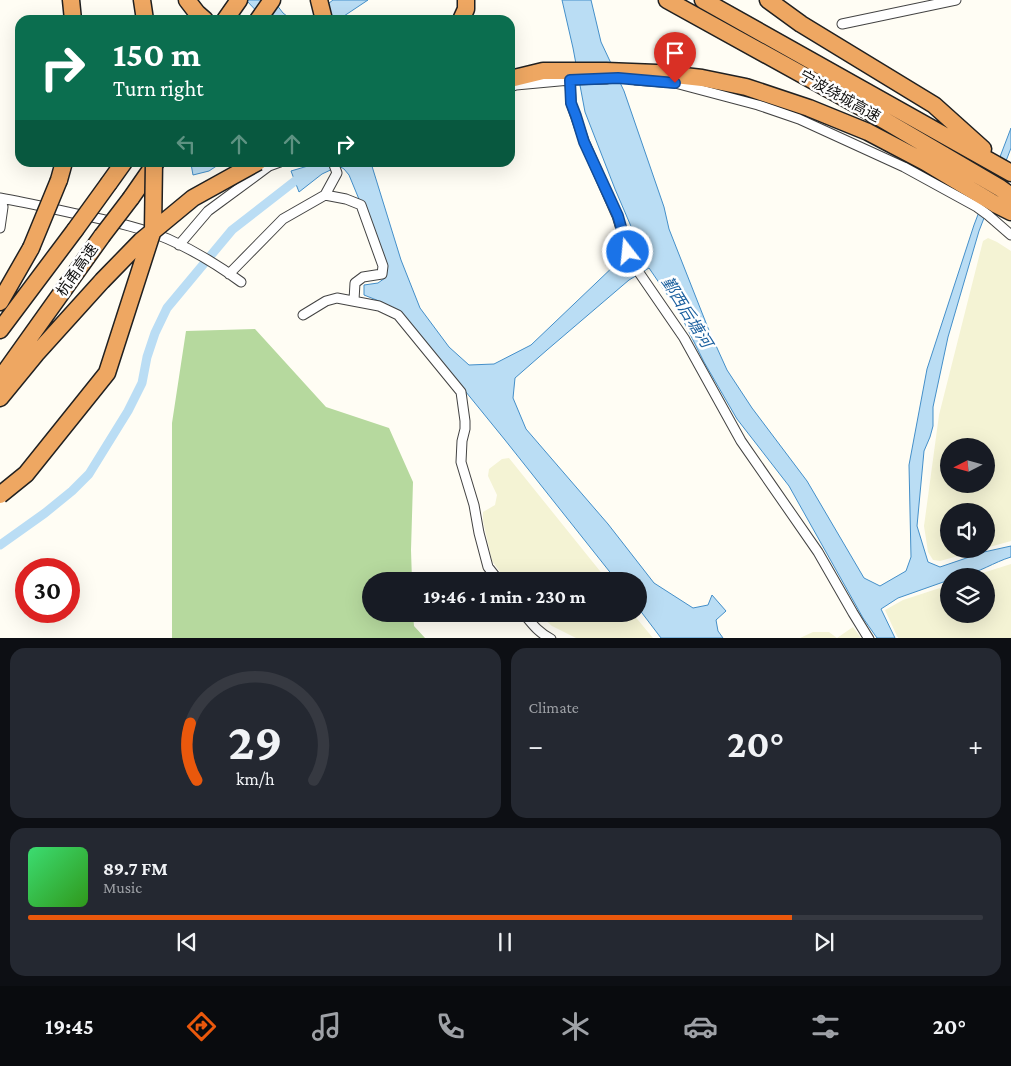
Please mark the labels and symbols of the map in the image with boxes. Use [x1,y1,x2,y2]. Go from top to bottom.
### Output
pin [654,32,696,83]
street label: 宁波绕城高速 [797,66,884,125]
position arrow [601,225,653,277]
street label: 杭甬高速 [52,240,101,299]
water label: 鄞西后塘河 [659,274,717,353]
north arrow [940,438,995,492]
speed limit sign: 30 [15,558,80,623]

